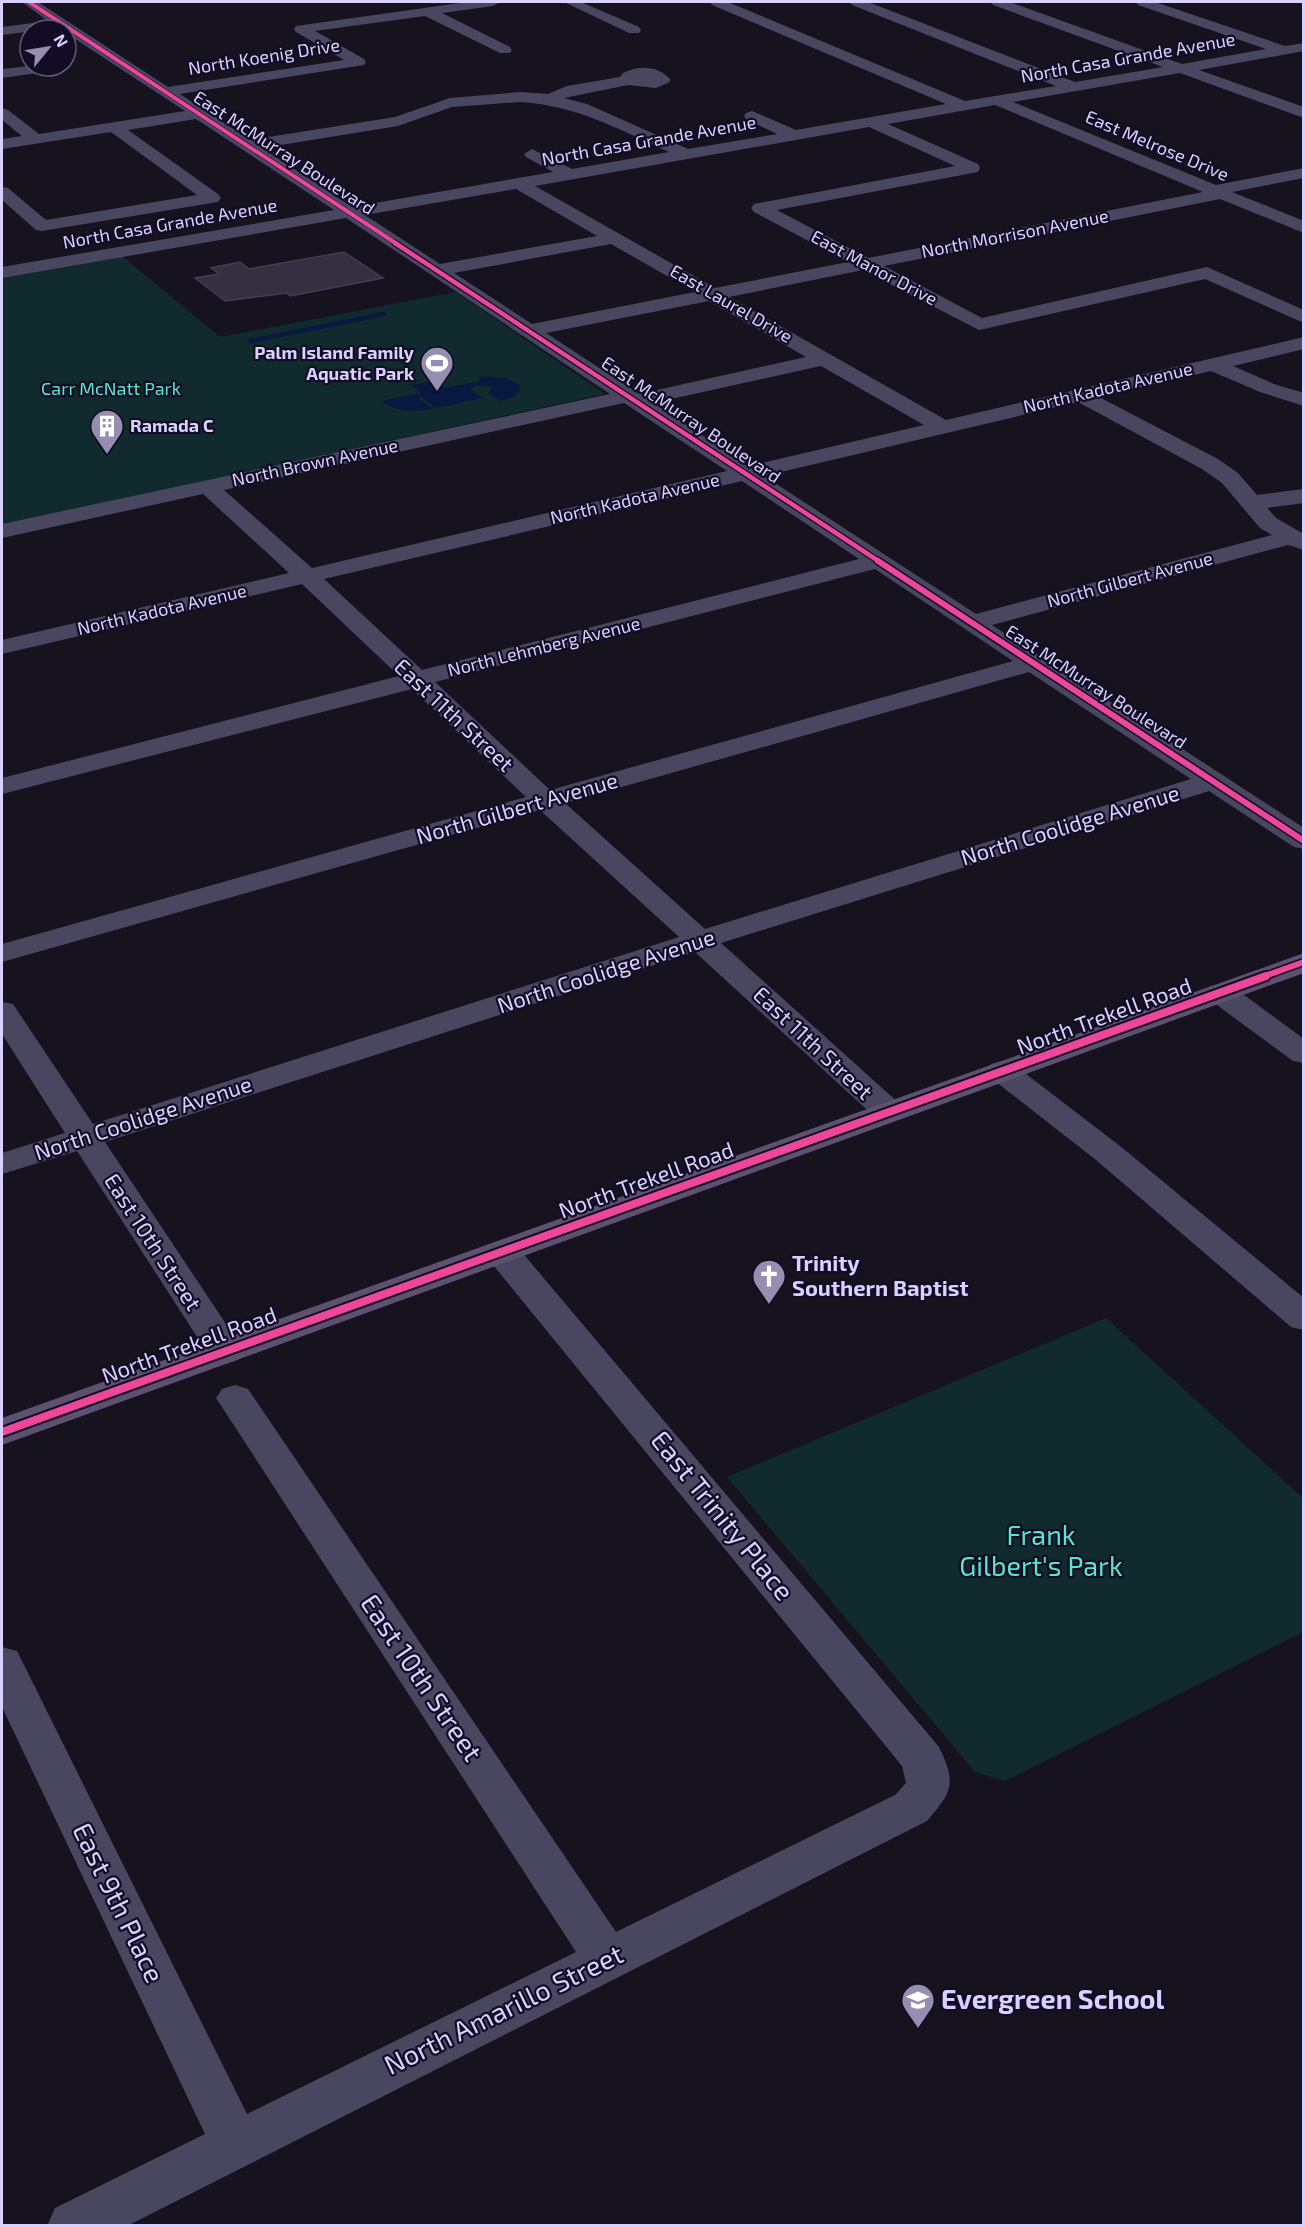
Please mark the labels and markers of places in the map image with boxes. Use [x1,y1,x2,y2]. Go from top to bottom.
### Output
place label: Palm Island Family Aquatic Park [254,341,415,384]
sports icon: Palm Island Family Aquatic Park [419,345,455,392]
building icon: Ramada C [89,408,125,455]
place label: Ramada C [130,414,214,436]
place label: Trinity Southern Baptist [792,1249,969,1300]
church icon: Trinity Southern Baptist [751,1258,787,1305]
school or university icon: Evergreen School [900,1982,936,2029]
place label: Evergreen School [941,1982,1165,2014]

